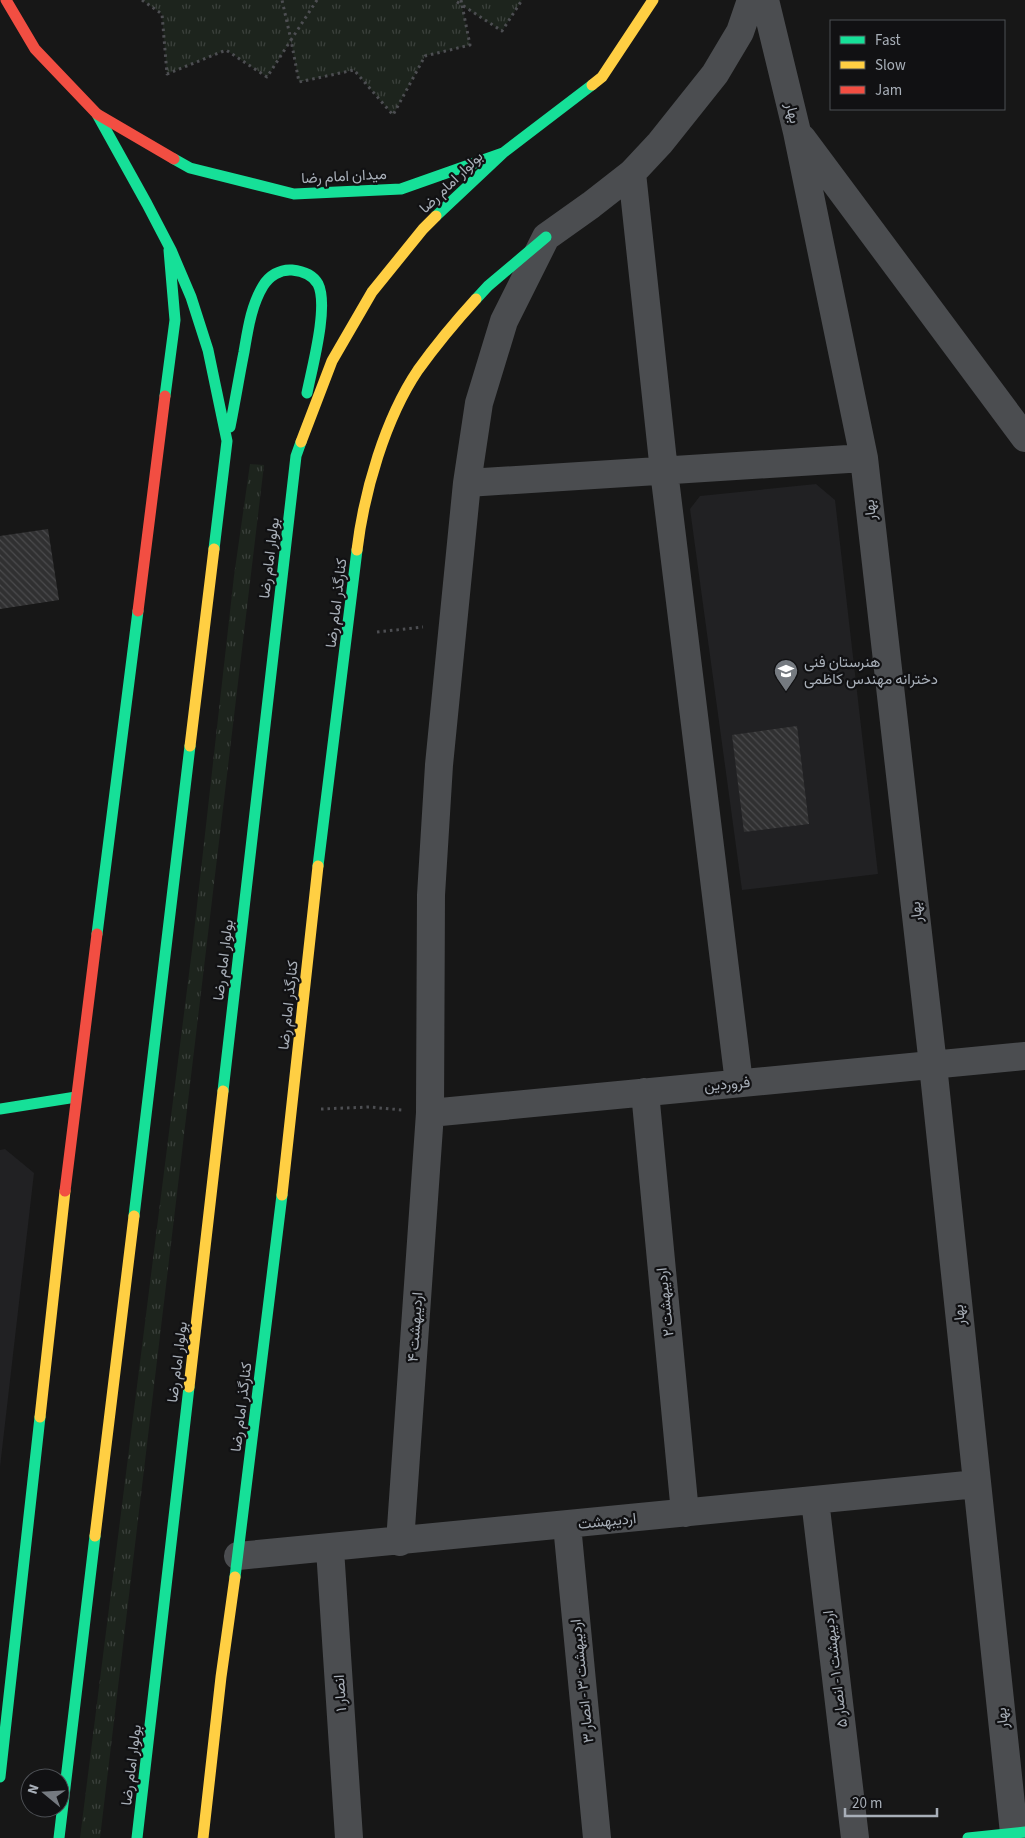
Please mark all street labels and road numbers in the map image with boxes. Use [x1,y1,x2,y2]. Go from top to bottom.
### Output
street label: بهار [780,99,805,126]
street label: بولوار امام رضا [415,147,488,218]
street label: میدان امام رضا [301,164,387,189]
street label: بهار [859,498,882,522]
street label: بولوار امام رضا [254,516,285,600]
street label: کنارگذر امام رضا [321,557,352,649]
street label: بهار [905,900,928,924]
street label: بولوار امام رضا [208,918,239,1002]
street label: کنارگذر امام رضا [273,959,304,1051]
street label: فروردین [703,1072,751,1097]
street label: اردیبهشت ۲ [651,1266,680,1338]
street label: اردیبهشت ۴ [403,1291,428,1363]
street label: بهار [948,1303,971,1327]
street label: بولوار امام رضا [162,1320,193,1404]
street label: کنارگذر امام رضا [226,1361,257,1453]
street label: اردیبهشت [577,1508,637,1535]
street label: اردیبهشت ۱ - انصار ۵ [818,1609,853,1729]
street label: اردیبهشت ۳ - انصار ۳ [566,1618,599,1744]
street label: انصار ۱ [329,1674,352,1712]
street label: بهار [991,1706,1014,1730]
street label: بولوار امام رضا [116,1723,147,1807]

